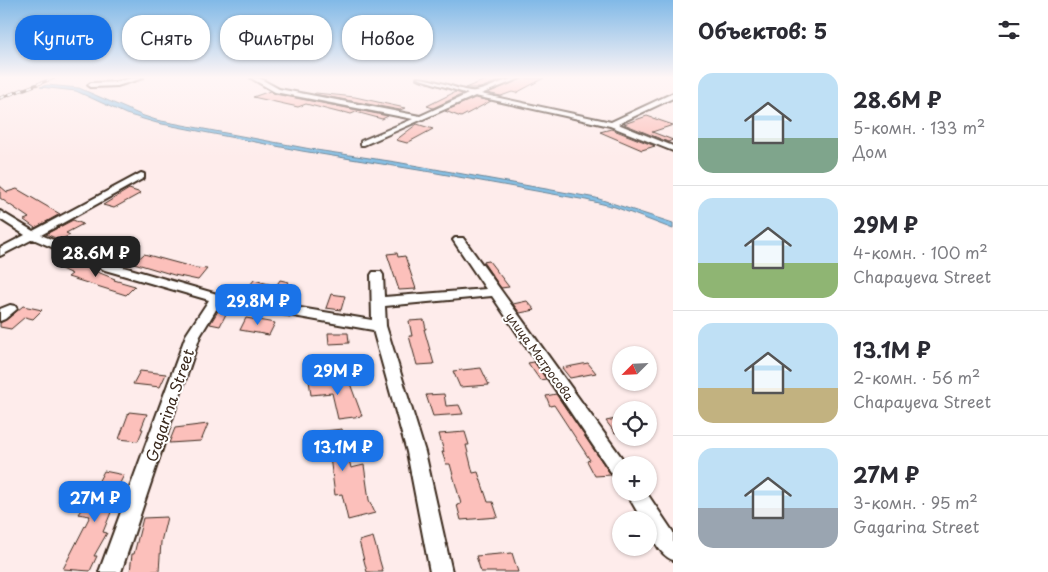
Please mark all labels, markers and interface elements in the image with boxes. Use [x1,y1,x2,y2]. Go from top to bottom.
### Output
text: Объектов: 5 [698,14,827,46]
chip: Купить [15,15,112,60]
chip: Снять [122,15,210,60]
chip: Фильтры [220,15,332,60]
chip: Новое [342,15,433,60]
icon: filters [995,16,1023,44]
text: 28.6M ₽ [853,83,941,115]
icon: home [738,93,798,153]
text: 5-комн. · 133 m² [853,115,985,139]
text: Дом [853,139,887,163]
text: 29M ₽ [853,208,918,240]
icon: home [738,218,798,278]
pin: 28.6M ₽ [50,236,142,278]
text: 28.6M ₽ [62,240,130,264]
text: 4-комн. · 100 m² [853,240,988,264]
text: Chapayeva Street [853,264,991,288]
pin: 29.8M ₽ [212,284,304,326]
text: 29.8M ₽ [226,288,290,312]
street label: улица Матросова [502,308,578,404]
text: 13.1M ₽ [853,333,931,365]
icon: home [738,343,798,403]
street label: Gagarina Street [139,345,199,465]
north arrow [612,346,658,391]
map controls [612,346,657,556]
pin: 29M ₽ [303,354,373,396]
text: 29M ₽ [313,358,363,382]
text: 2-комн. · 56 m² [853,365,980,389]
text: Chapayeva Street [853,389,991,413]
button: locate [612,401,657,446]
pin: 13.1M ₽ [297,430,389,472]
text: 13.1M ₽ [313,434,373,458]
button: + [612,456,657,501]
text: 27M ₽ [853,458,919,490]
icon: home [738,468,798,528]
pin: 27M ₽ [60,480,130,523]
text: 27M ₽ [70,485,120,509]
text: 3-комн. · 95 m² [853,490,978,514]
button: − [612,511,657,556]
text: Gagarina Street [853,514,979,538]

